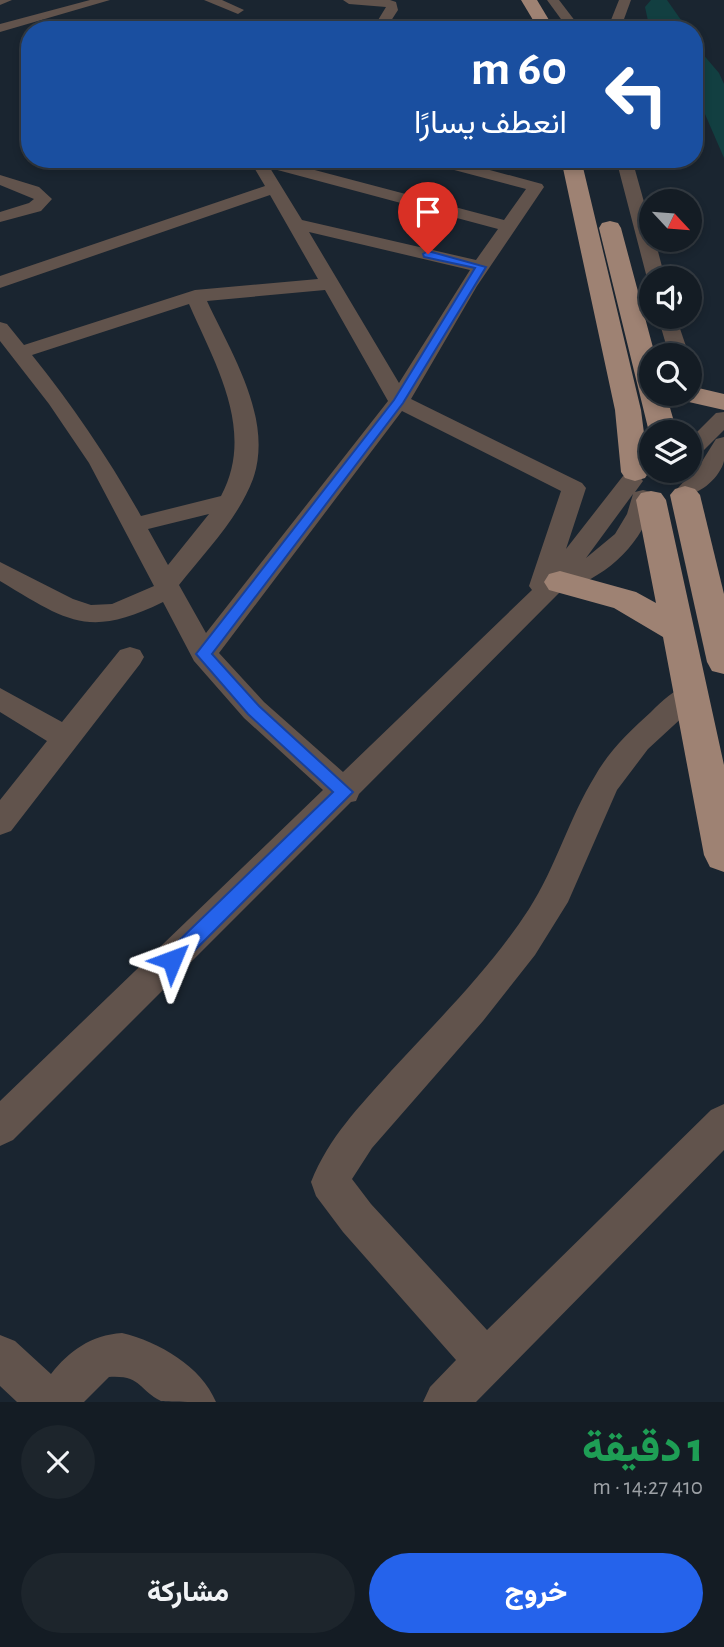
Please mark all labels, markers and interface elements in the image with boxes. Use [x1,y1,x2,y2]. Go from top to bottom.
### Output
text: 60 m [471,45,567,94]
icon: left [591,49,682,140]
text: انعطف يسارًا [414,107,567,139]
pin [398,182,458,254]
north arrow [639,189,702,252]
map controls [639,189,702,483]
icon: arrive [409,193,447,231]
button: sound [639,266,702,329]
button: search [639,343,702,406]
button: layers [639,420,702,483]
position arrow [135,923,209,997]
button: close [21,1425,95,1499]
text: 1 دقيقة [582,1427,703,1469]
text: 410 m · 14:27 [593,1476,703,1499]
button: مشاركة [21,1553,355,1633]
button: خروج [369,1553,703,1633]

